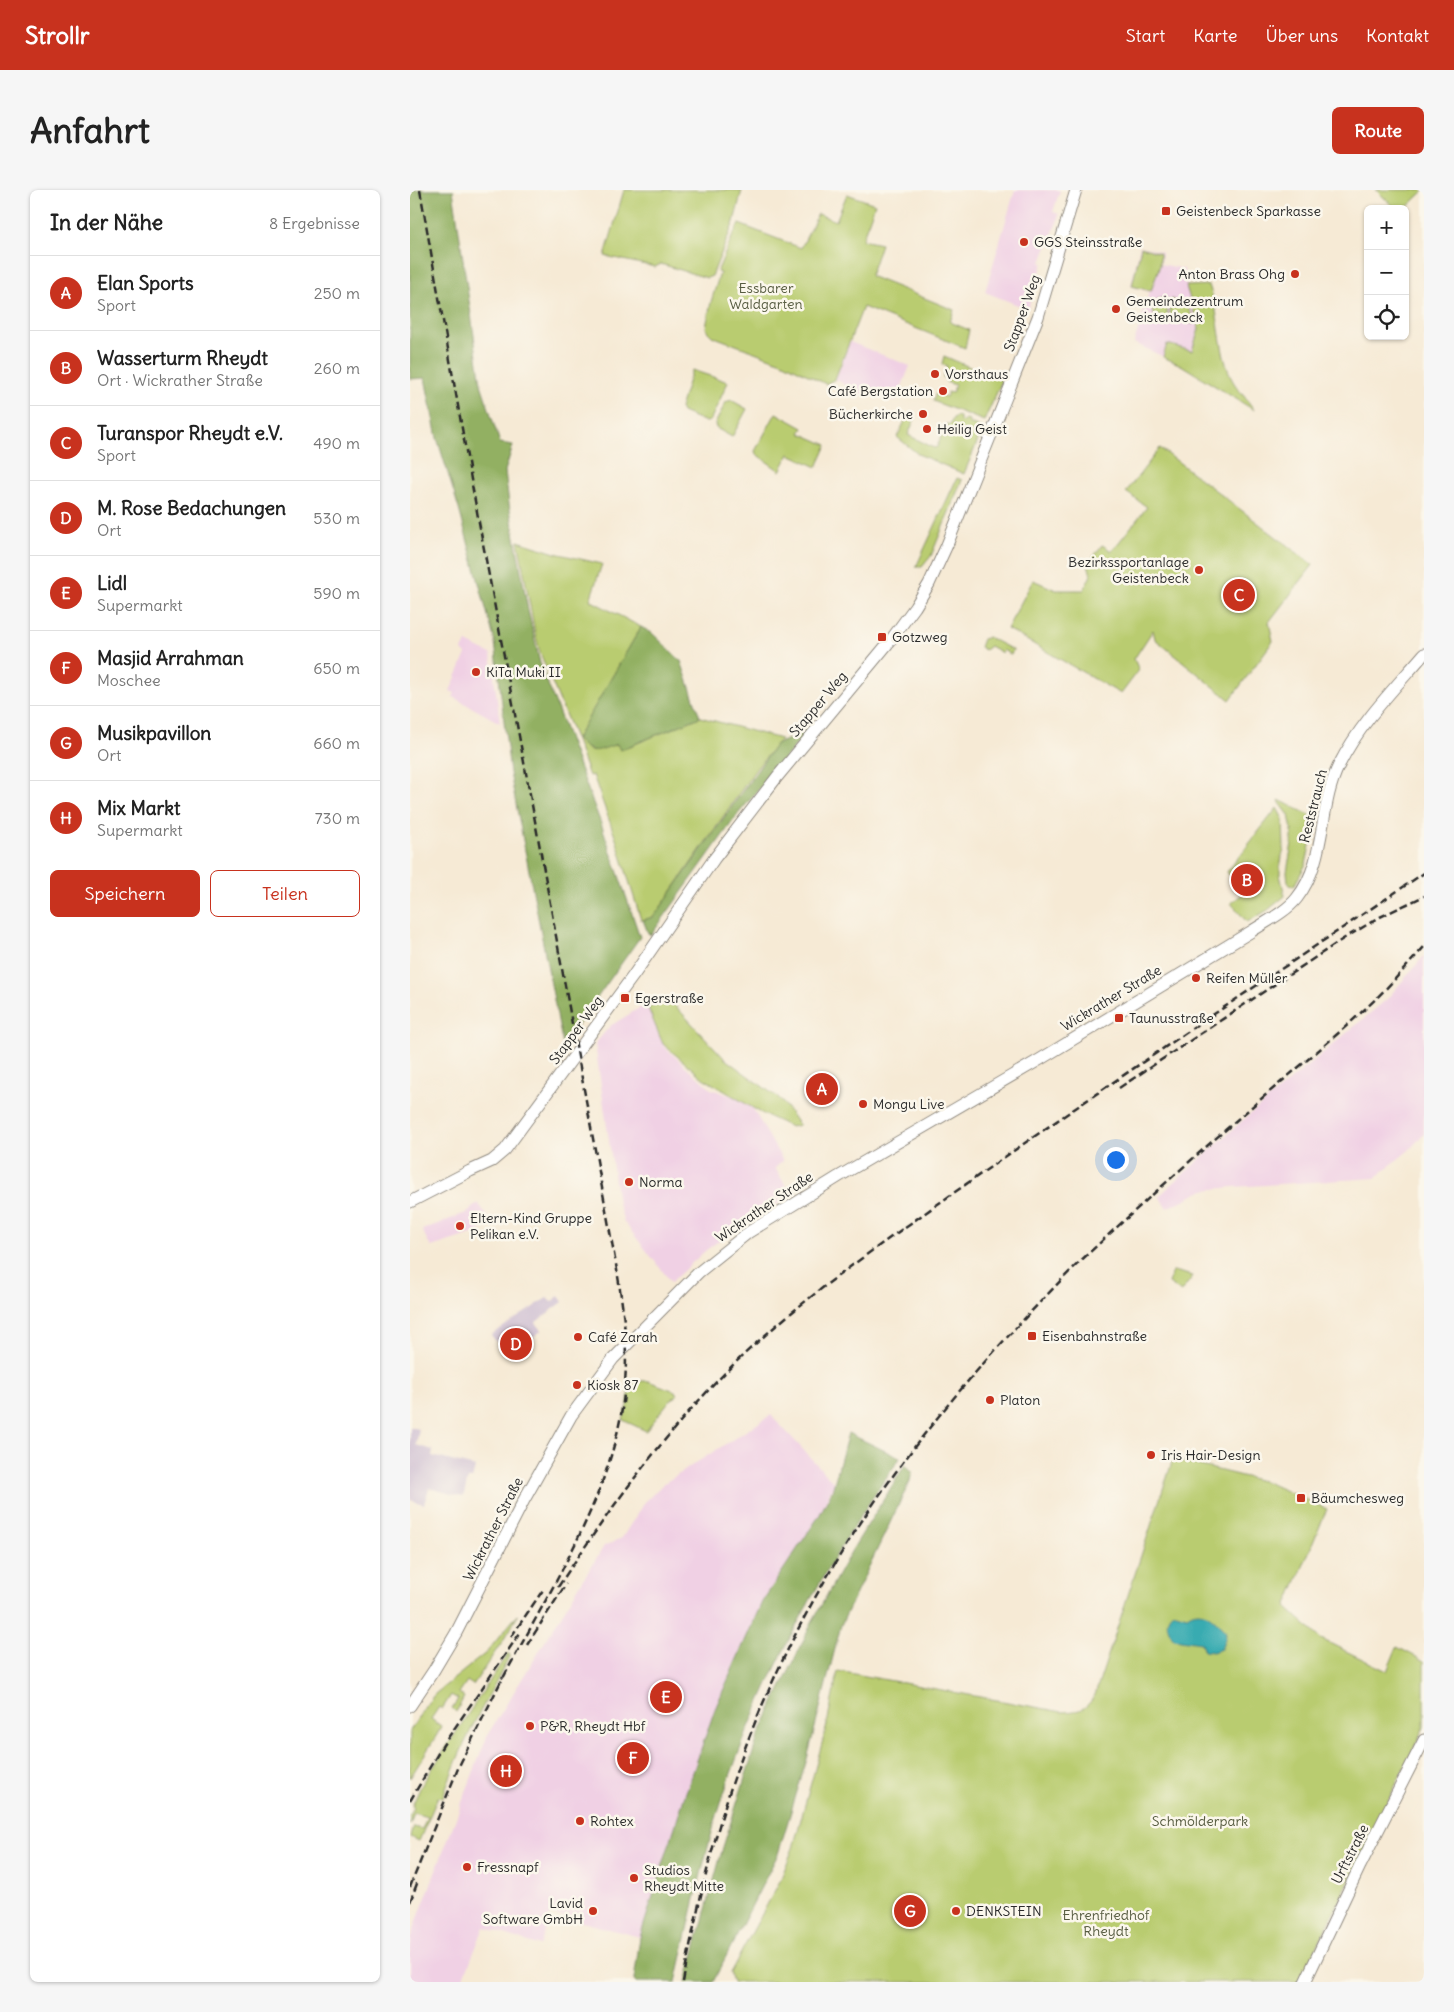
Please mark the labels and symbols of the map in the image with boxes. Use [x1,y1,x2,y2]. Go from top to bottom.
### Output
place label: Geistenbeck Sparkasse [1176,202,1321,220]
marker: Geistenbeck Sparkasse [1160,205,1172,217]
place label: GGS Steinsstraße [1034,233,1142,251]
marker: GGS Steinsstraße [1018,236,1030,248]
place label: Anton Brass Ohg [1178,265,1285,283]
marker: Anton Brass Ohg [1289,268,1301,280]
street label: Stapper Weg [1000,272,1044,354]
park label: Essbarer Waldgarten [729,279,803,313]
place label: Gemeindezentrum Geistenbeck [1126,292,1243,326]
marker: Gemeindezentrum Geistenbeck [1110,303,1122,315]
place label: Vorsthaus [945,365,1008,383]
marker: Vorsthaus [929,368,941,380]
place label: Café Bergstation [828,382,933,400]
marker: Café Bergstation [937,385,949,397]
place label: Bücherkirche [829,405,913,423]
marker: Bücherkirche [917,408,929,420]
place label: Heilig Geist [937,420,1007,438]
marker: Heilig Geist [921,423,933,435]
place label: Bezirkssportanlage Geistenbeck [1068,553,1189,587]
marker: Bezirkssportanlage Geistenbeck [1193,564,1205,576]
pin: C [1223,576,1255,614]
place label: Gotzweg [892,628,948,646]
marker: Gotzweg [876,631,888,643]
place label: KiTa Muki II [486,663,561,681]
marker: KiTa Muki II [470,666,482,678]
street label: Stapper Weg [785,667,851,741]
street label: Reststrauch [1295,767,1331,845]
pin: B [1231,861,1263,899]
street label: Wickrather Straße [1057,961,1165,1035]
place label: Reifen Müller [1206,969,1288,987]
marker: Reifen Müller [1190,972,1202,984]
place label: Egerstraße [635,989,704,1007]
street label: Stapper Weg [545,992,607,1068]
marker: Egerstraße [619,992,631,1004]
place label: Taunusstraße [1129,1009,1214,1027]
marker: Taunusstraße [1113,1012,1125,1024]
pin: A [806,1070,838,1108]
place label: Mongu Live [873,1095,945,1113]
marker: Mongu Live [857,1098,869,1110]
your location [1103,1147,1129,1173]
street label: Wickrather Straße [712,1168,816,1246]
place label: Norma [639,1173,682,1191]
marker: Norma [623,1176,635,1188]
place label: Eltern-Kind Gruppe Pelikan e.V. [470,1209,592,1243]
marker: Eltern-Kind Gruppe Pelikan e.V. [454,1220,466,1232]
pin: D [500,1325,532,1363]
place label: Eisenbahnstraße [1042,1327,1147,1345]
place label: Café Zarah [588,1328,658,1346]
marker: Eisenbahnstraße [1026,1330,1038,1342]
marker: Café Zarah [572,1331,584,1343]
place label: Kiosk 87 [587,1376,639,1394]
marker: Kiosk 87 [571,1379,583,1391]
place label: Platon [1000,1391,1040,1409]
marker: Platon [984,1394,996,1406]
place label: Iris Hair-Design [1161,1446,1260,1464]
marker: Iris Hair-Design [1145,1449,1157,1461]
street label: Wickrather Straße [459,1474,527,1584]
place label: Bäumchesweg [1311,1489,1404,1507]
marker: Bäumchesweg [1295,1492,1307,1504]
pin: E [650,1678,682,1716]
place label: P&R, Rheydt Hbf [540,1717,646,1735]
marker: P&R, Rheydt Hbf [524,1720,536,1732]
pin: F [617,1739,649,1777]
pin: H [490,1752,522,1790]
place label: Rohtex [590,1812,634,1830]
park label: Schmölderpark [1152,1812,1248,1830]
marker: Rohtex [574,1815,586,1827]
street label: Urftstraße [1327,1821,1373,1887]
place label: Fressnapf [477,1858,539,1876]
marker: Fressnapf [461,1861,473,1873]
place label: Studios Rheydt Mitte [644,1861,724,1895]
marker: Studios Rheydt Mitte [628,1872,640,1884]
pin: G [894,1892,926,1930]
place label: Lavid Software GmbH [483,1894,583,1928]
place label: DENKSTEIN [966,1902,1042,1920]
marker: Lavid Software GmbH [587,1905,599,1917]
marker: DENKSTEIN [950,1905,962,1917]
park label: Ehrenfriedhof Rheydt [1063,1906,1150,1940]

